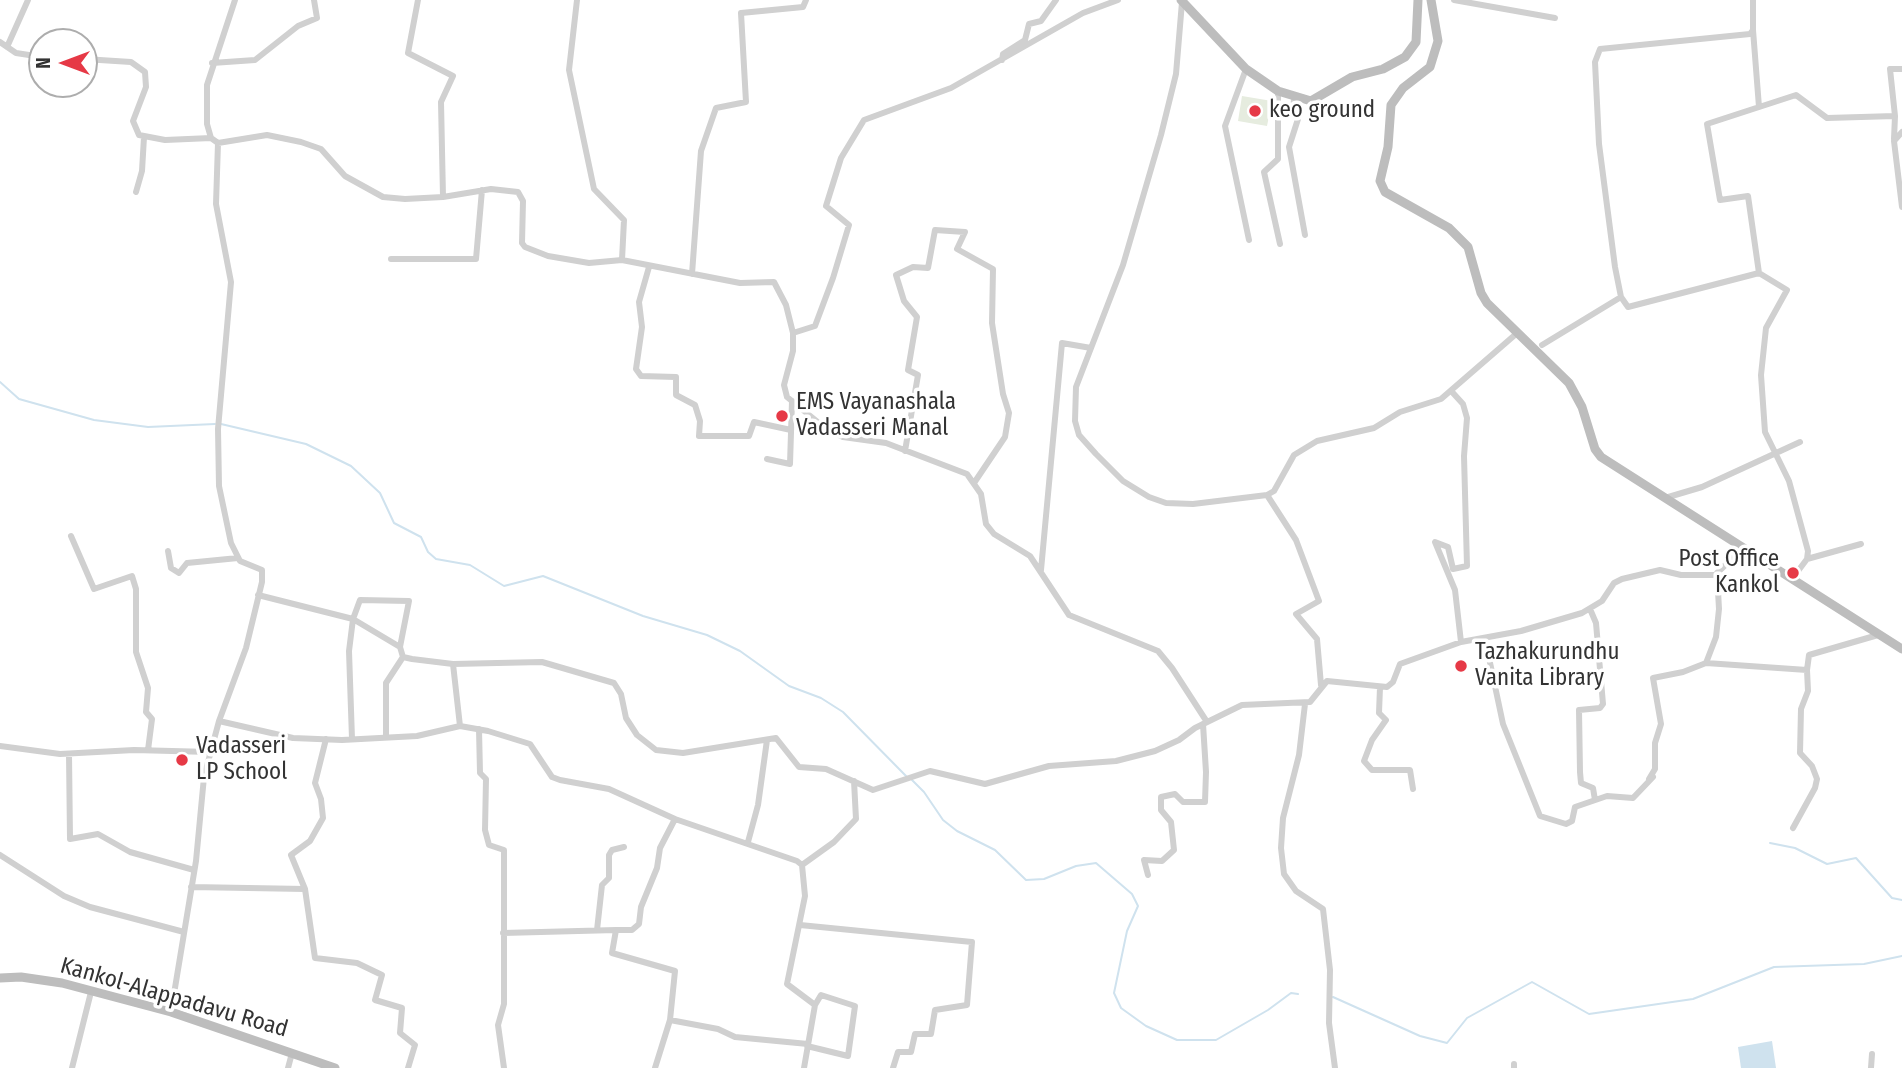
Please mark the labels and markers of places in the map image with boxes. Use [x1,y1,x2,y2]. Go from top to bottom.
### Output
place label: keo ground [1269,97,1375,125]
marker: keo ground [1247,103,1263,119]
place label: EMS Vayanashala Vadasseri Manal [796,389,956,443]
marker: EMS Vayanashala Vadasseri Manal [774,408,790,424]
place label: Post Office Kankol [1679,546,1779,600]
marker: Post Office Kankol [1785,565,1801,581]
place label: Tazhakurundhu Vanita Library [1475,639,1619,693]
marker: Tazhakurundhu Vanita Library [1453,658,1469,674]
place label: Vadasseri LP School [196,733,287,787]
marker: Vadasseri LP School [174,752,190,768]

